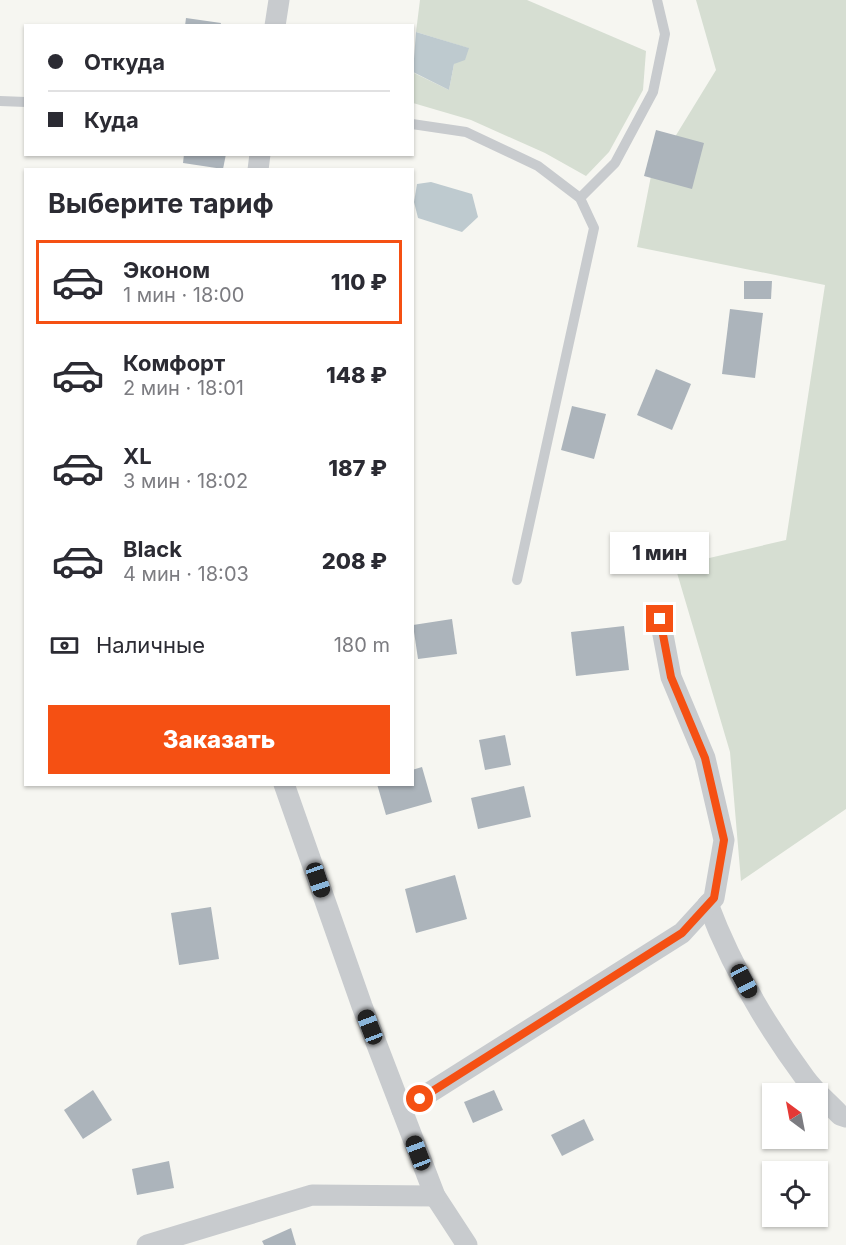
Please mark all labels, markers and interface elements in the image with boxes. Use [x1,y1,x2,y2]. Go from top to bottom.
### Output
text: Откуда [84,49,165,75]
text: Куда [84,107,139,133]
text: Выберите тариф [48,187,274,220]
icon: car [51,255,105,309]
text: Эконом [123,257,210,283]
text: 110 ₽ [331,269,387,295]
text: 1 мин · 18:00 [123,283,244,307]
icon: car [51,348,105,402]
text: Комфорт [123,350,225,376]
text: 148 ₽ [326,362,387,388]
text: 2 мин · 18:01 [123,376,244,400]
icon: car [51,441,105,495]
text: XL [123,443,152,469]
text: 187 ₽ [328,455,387,481]
text: 3 мин · 18:02 [123,469,248,493]
callout: 1 мин [610,532,710,574]
icon: car [51,534,105,588]
text: Black [123,536,182,562]
text: 1 мин [632,541,687,565]
text: 208 ₽ [322,548,387,574]
text: 4 мин · 18:03 [123,562,249,586]
route end [646,605,673,632]
icon: cash [48,629,81,662]
text: Наличные [96,632,205,658]
text: 180 m [334,633,390,657]
button: Заказать [48,705,390,774]
car [304,860,332,900]
car [728,961,760,1001]
car [355,1007,385,1047]
north arrow [762,1083,828,1149]
map controls [762,1083,828,1227]
route start [406,1085,433,1112]
car [403,1133,433,1173]
button: locate [762,1161,828,1227]

